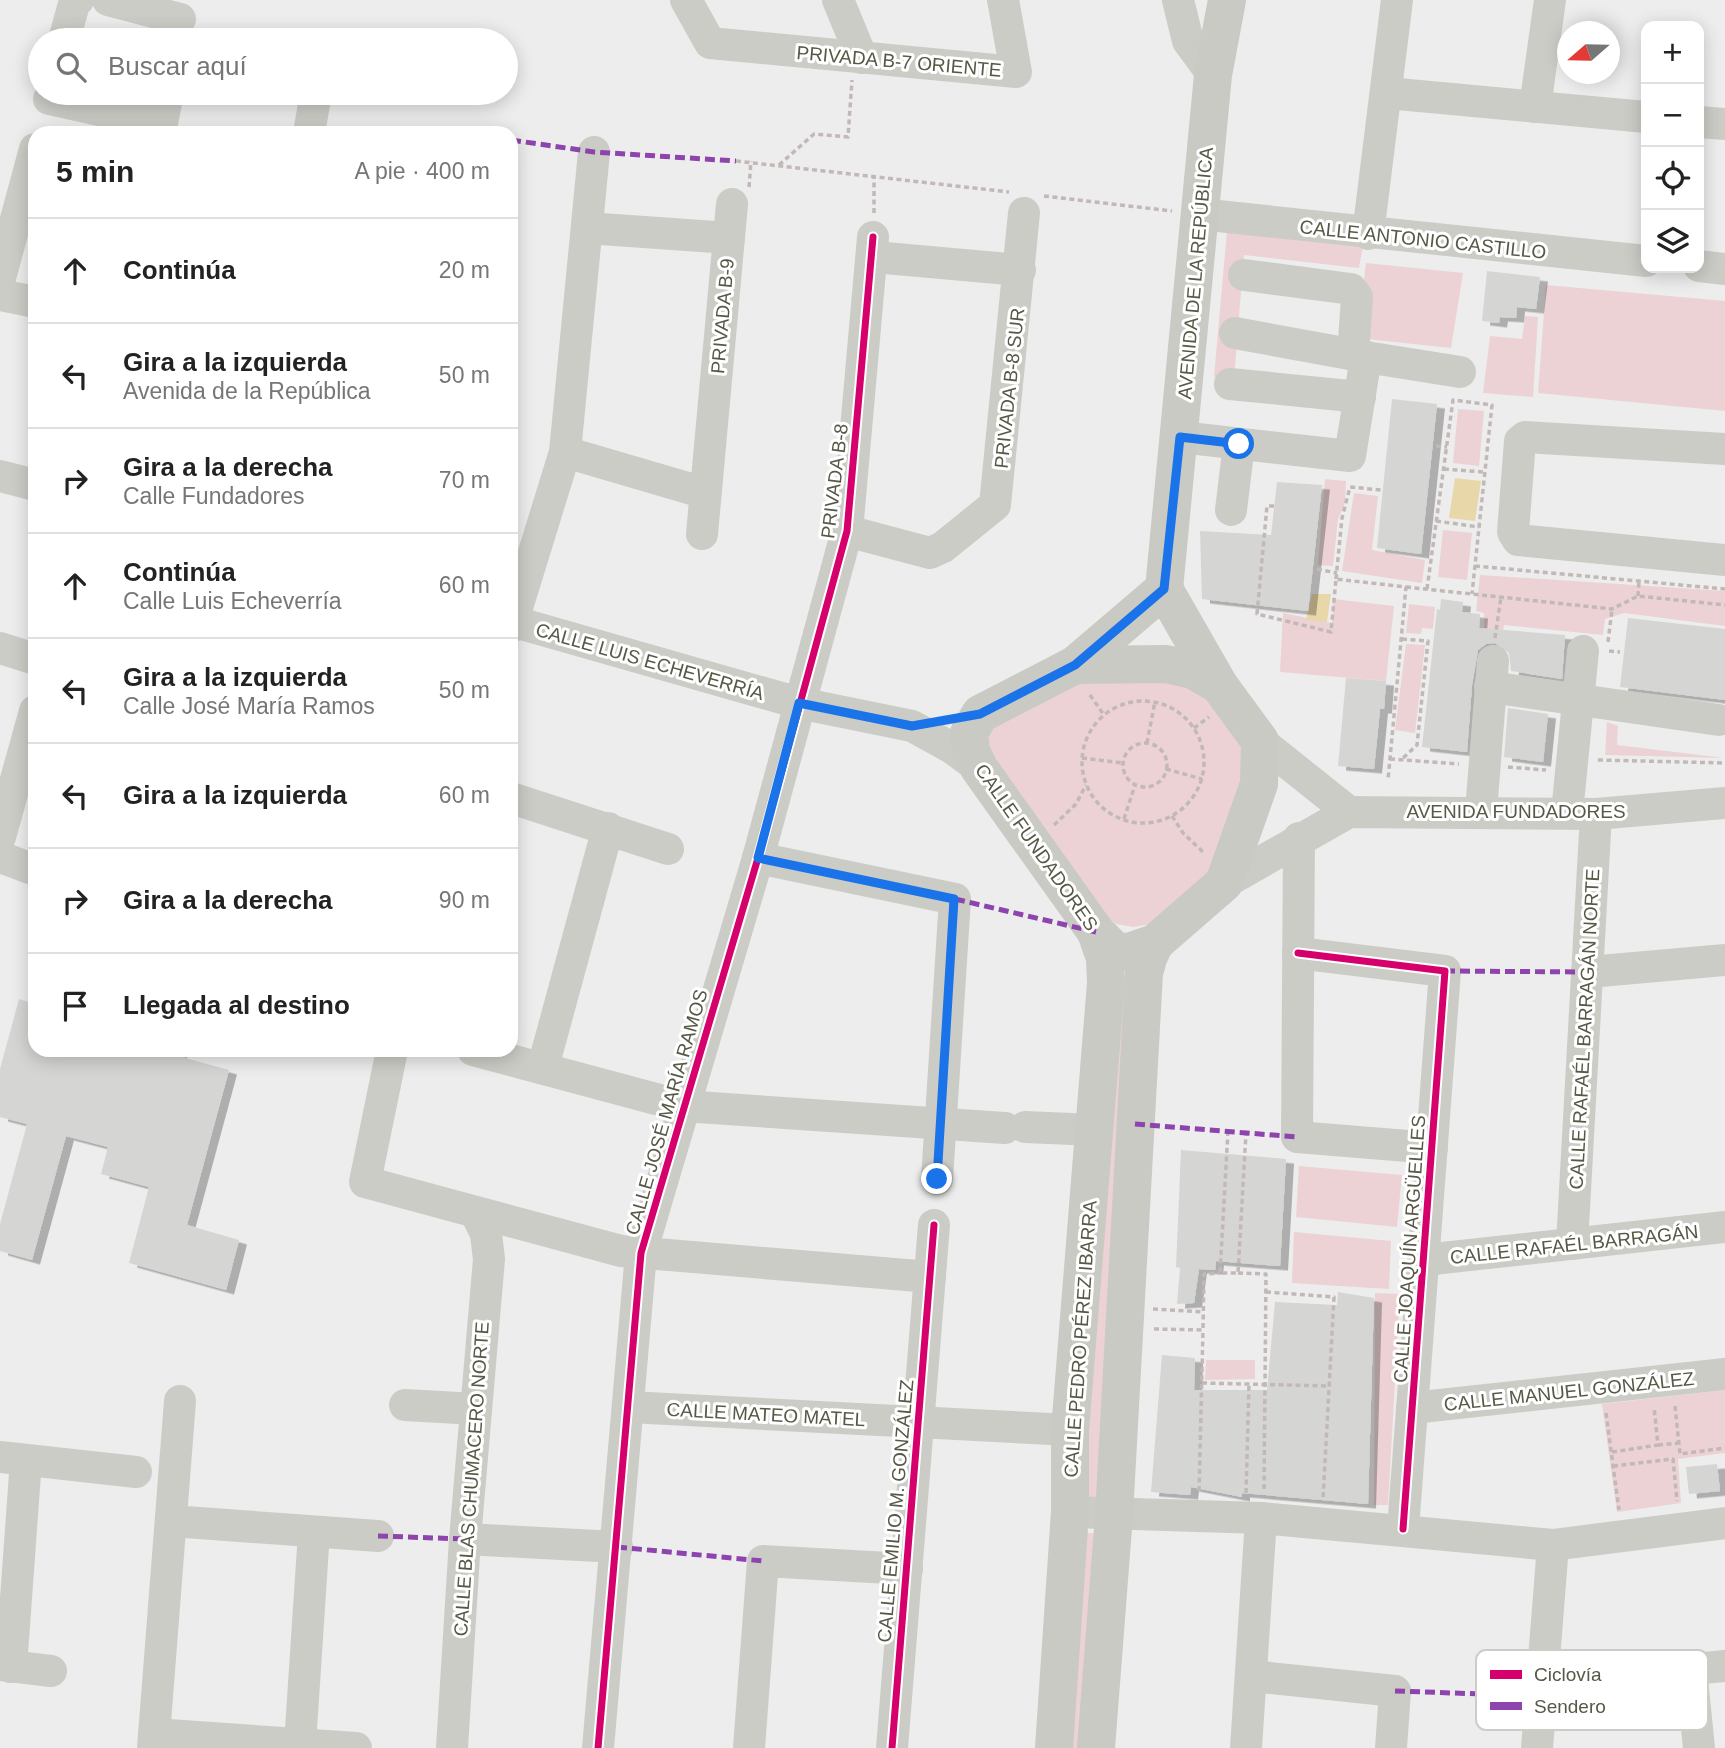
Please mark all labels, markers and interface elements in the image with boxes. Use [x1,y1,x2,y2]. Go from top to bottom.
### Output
north arrow [1557,21,1620,84]
map controls [1641,21,1704,273]
button: + [1641,21,1704,84]
search box [28,28,518,105]
street label: PRIVADA B-7 ORIENTE [796,42,1002,81]
icon: search [52,48,90,86]
text: Buscar aquí [108,51,247,81]
button: − [1641,84,1704,147]
street label: AVENIDA DE LA REPÚBLICA [1174,146,1217,400]
button: locate [1641,147,1704,210]
text: 5 min [56,155,134,188]
text: A pie · 400 m [354,158,490,184]
button: layers [1641,210,1704,273]
street label: CALLE ANTONIO CASTILLO [1299,216,1547,263]
icon: ahead [56,252,94,290]
text: Continúa [123,255,236,285]
text: 20 m [439,257,490,283]
street label: PRIVADA B-9 [707,257,738,375]
street label: PRIVADA B-8 SUR [991,307,1028,469]
text: Gira a la izquierda [123,347,347,377]
icon: left [56,357,94,395]
text: 50 m [439,362,490,388]
text: Avenida de la República [123,378,371,404]
street label: PRIVADA B-8 [817,422,852,540]
route start [1223,428,1254,459]
text: Gira a la derecha [123,452,333,482]
icon: right [56,462,94,500]
text: 70 m [439,467,490,493]
text: Calle Fundadores [123,483,305,509]
text: Continúa [123,557,236,587]
icon: ahead [56,567,94,605]
text: 60 m [439,572,490,598]
text: Calle Luis Echeverría [123,588,342,614]
street label: CALLE LUIS ECHEVERRÍA [533,619,767,704]
text: Gira a la izquierda [123,662,347,692]
icon: left [56,672,94,710]
text: 50 m [439,677,490,703]
text: Calle José María Ramos [123,693,375,719]
street label: CALLE FUNDADORES [971,760,1102,935]
icon: left [56,777,94,815]
text: Gira a la izquierda [123,780,347,810]
text: 60 m [439,782,490,808]
street label: AVENIDA FUNDADORES [1406,801,1626,822]
street label: CALLE RAFAÉL BARRAGÁN NORTE [1566,868,1603,1190]
icon: right [56,882,94,920]
text: Gira a la derecha [123,885,333,915]
text: 90 m [439,887,490,913]
icon: arrive [56,987,94,1025]
street label: CALLE JOSÉ MARÍA RAMOS [621,987,712,1237]
text: Llegada al destino [123,990,350,1020]
street label: CALLE JOAQUÍN ARGÜELLES [1390,1115,1429,1384]
route end [921,1163,952,1194]
street label: CALLE PEDRO PÉREZ IBARRA [1060,1199,1101,1478]
street label: CALLE RAFAÉL BARRAGÁN [1449,1221,1699,1268]
street label: CALLE BLAS CHUMACERO NORTE [450,1321,493,1637]
street label: CALLE MANUEL GONZÁLEZ [1443,1368,1696,1415]
street label: CALLE EMILIO M. GONZÁLEZ [874,1378,917,1643]
street label: CALLE MATEO MATEL [666,1399,866,1430]
legend [1476,1650,1708,1730]
text: Ciclovía [1534,1664,1602,1685]
text: Sendero [1534,1696,1606,1717]

